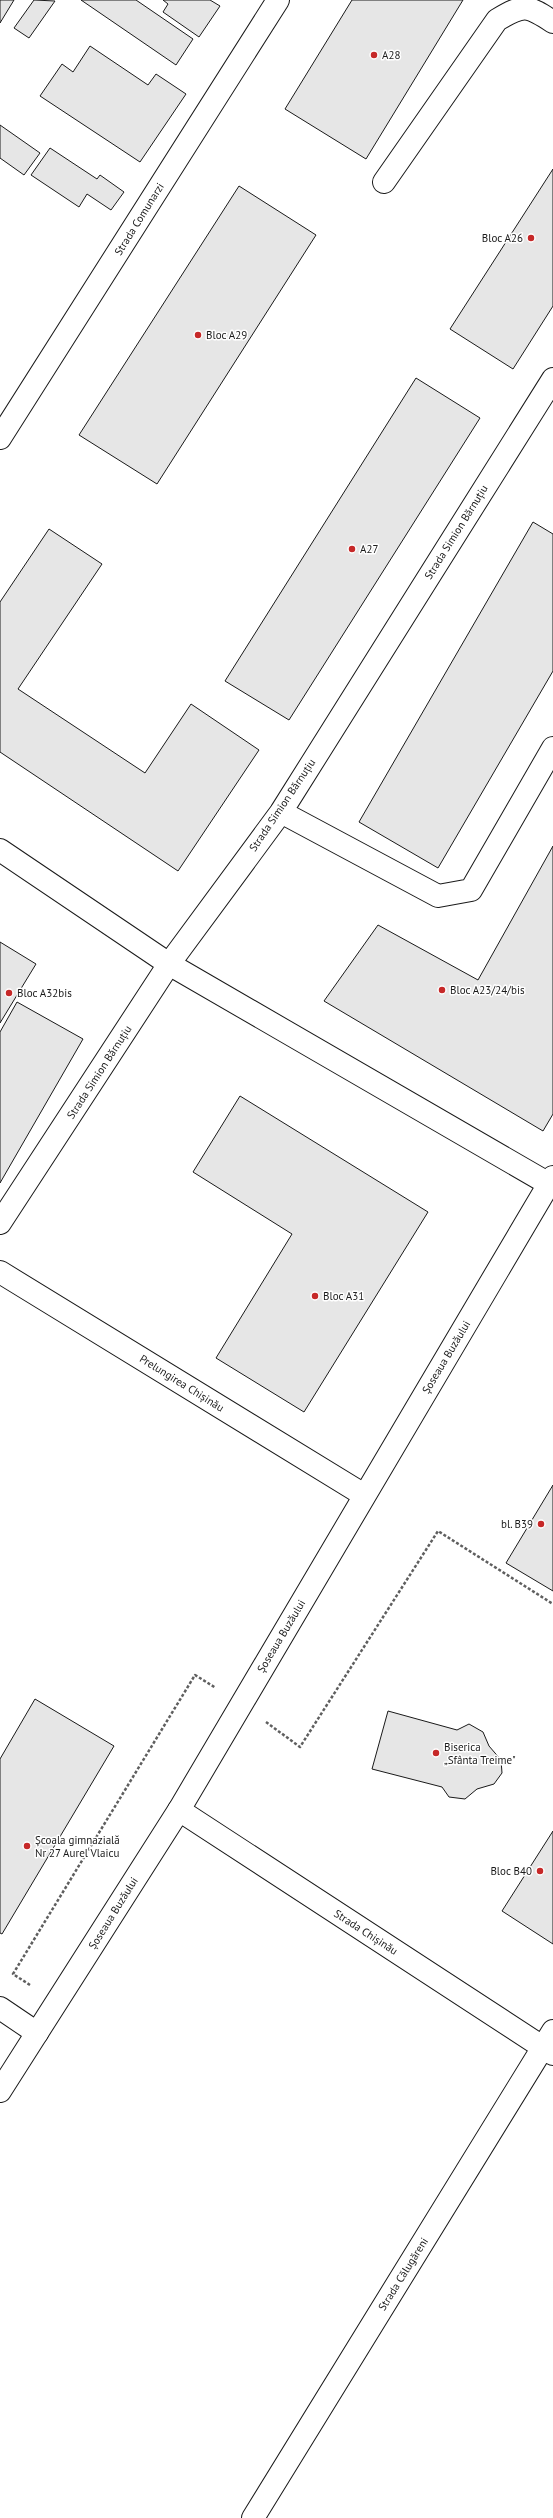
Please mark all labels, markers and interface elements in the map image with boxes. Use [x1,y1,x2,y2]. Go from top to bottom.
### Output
place label: A28 [382,48,400,62]
marker: A28 [369,50,379,60]
street label: Strada Comunarzi [111,180,167,258]
place label: Bloc A26 [482,231,523,245]
marker: Bloc A26 [526,233,536,243]
place label: Bloc A29 [206,328,247,342]
marker: Bloc A29 [193,330,203,340]
street label: Strada Simion Bărnuțiu [421,482,491,582]
place label: A27 [360,542,378,556]
marker: A27 [347,544,357,554]
street label: Strada Simion Bărnuțiu [246,756,318,854]
place label: Bloc A23/24/bis [450,983,525,997]
marker: Bloc A23/24/bis [437,985,447,995]
place label: Bloc A32bis [17,986,72,1000]
marker: Bloc A32bis [4,988,14,998]
street label: Strada Simion Bărnuțiu [64,1023,135,1121]
place label: Bloc A31 [323,1289,364,1303]
marker: Bloc A31 [310,1291,320,1301]
street label: Șoseaua Buzăului [419,1318,473,1396]
street label: Prelungirea Chișinău [137,1351,227,1415]
place label: bl. B39 [501,1517,533,1531]
marker: bl. B39 [536,1519,546,1529]
street label: Șoseaua Buzăului [254,1597,308,1675]
place label: Biserica „Sfânta Treime" [444,1740,516,1767]
marker: Biserica „Sfânta Treime" [431,1748,441,1758]
place label: Școala gimnazială Nr 27 Aurel Vlaicu [35,1833,120,1860]
marker: Școala gimnazială Nr 27 Aurel Vlaicu [22,1841,32,1851]
place label: Bloc B40 [490,1864,532,1878]
marker: Bloc B40 [535,1866,545,1876]
street label: Șoseaua Buzăului [85,1874,141,1952]
street label: Strada Chișinău [331,1906,401,1958]
street label: Strada Călugăreni [375,2235,431,2313]

